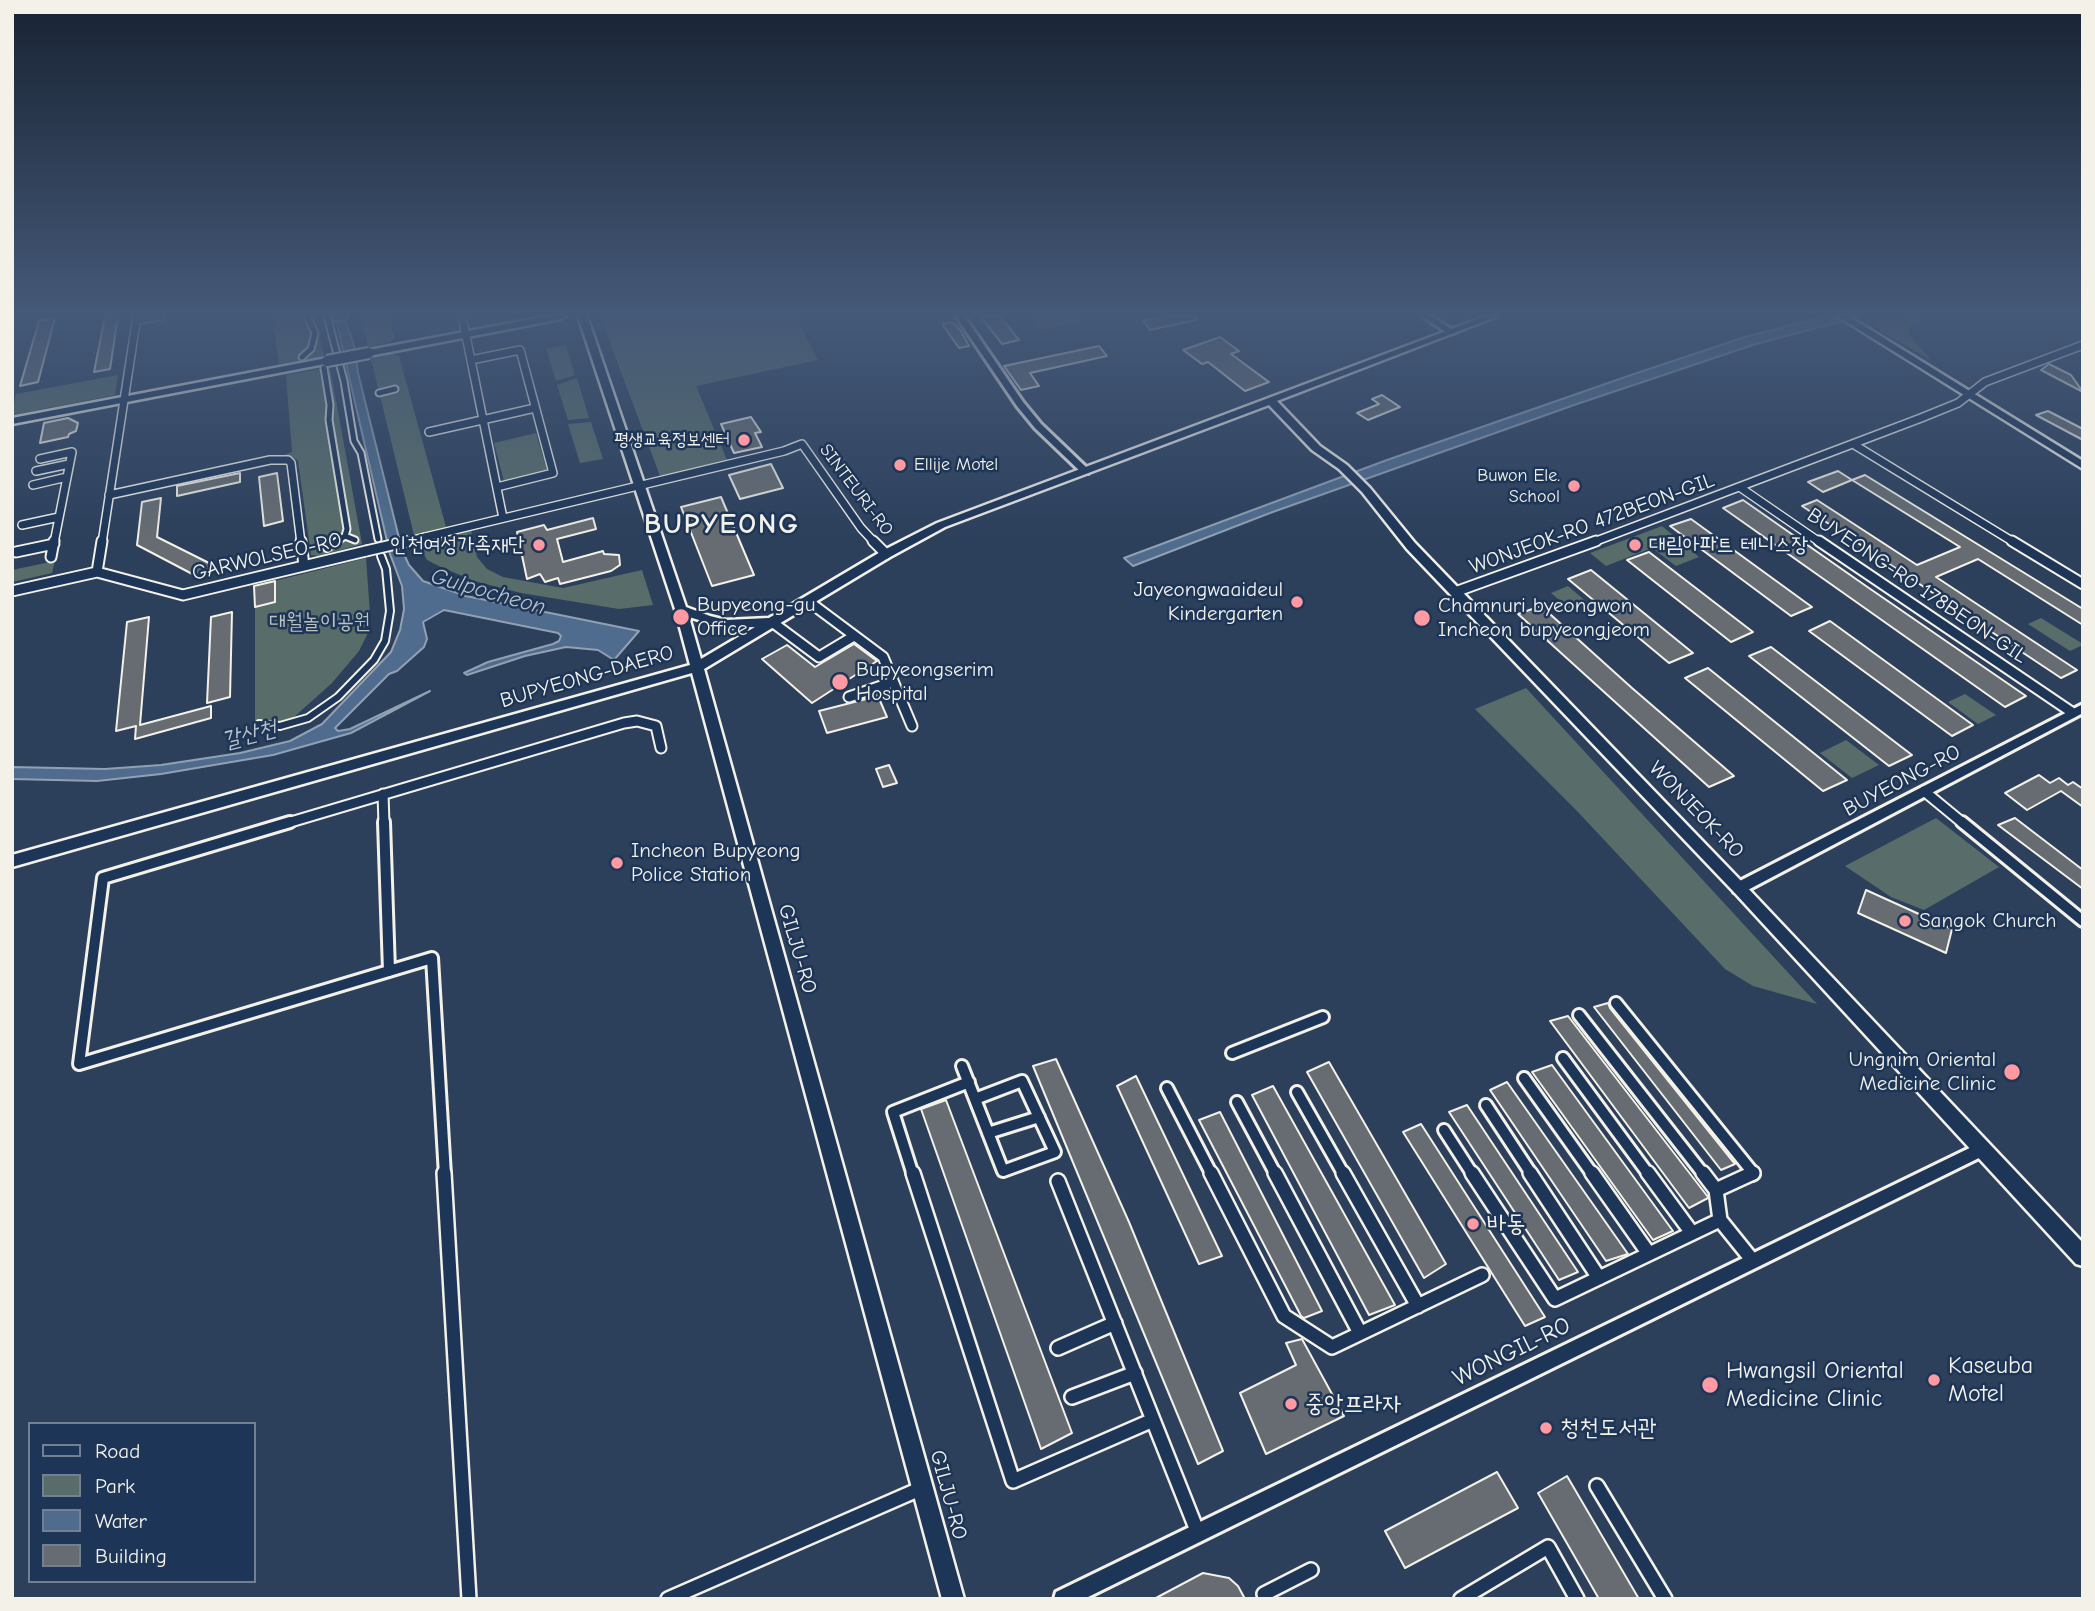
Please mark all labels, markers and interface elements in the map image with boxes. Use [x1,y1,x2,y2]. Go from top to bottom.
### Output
place label: 평생교육정보센터 [614,429,730,451]
marker: 평생교육정보센터 [736,432,752,448]
street label: SINTEURI-RO [815,440,897,540]
place label: Ellije Motel [914,454,998,476]
marker: Ellije Motel [892,457,908,473]
place label: Buwon Ele. School [1477,465,1560,508]
street label: WONJEOK-RO 472BEON-GIL [1466,468,1718,580]
marker: Buwon Ele. School [1566,478,1582,494]
street label: BUYEONG-RO 178BEON-GIL [1802,503,2032,669]
district label: BUPYEONG [645,508,799,542]
street label: GARWOLSEO-RO [190,527,344,587]
place label: 인천여성가족재단 [390,532,525,558]
place label: 대림아파트 테니스장 [1649,532,1808,558]
marker: 인천여성가족재단 [531,537,547,553]
marker: 대림아파트 테니스장 [1627,537,1643,553]
water label: Gulpocheon [427,562,549,622]
place label: Jayeongwaaideul Kindergarten [1134,577,1283,627]
place label: Bupyeong-gu Office [697,592,816,642]
place label: Chamnuri byeongwon Incheon bupyeongjeom [1438,593,1650,643]
marker: Jayeongwaaideul Kindergarten [1289,594,1305,610]
marker: Bupyeong-gu Office [671,607,691,627]
marker: Chamnuri byeongwon Incheon bupyeongjeom [1412,608,1432,628]
park label: 대월놀이공원 [269,609,371,635]
street label: BUPYEONG-DAERO [497,640,677,714]
place label: Bupyeongserim Hospital [856,657,994,707]
marker: Bupyeongserim Hospital [830,672,850,692]
water label: 갈산천 [219,715,279,755]
street label: BUYEONG-RO [1839,740,1965,822]
street label: WONJEOK-RO [1643,756,1749,864]
place label: Incheon Bupyeong Police Station [631,838,801,888]
marker: Incheon Bupyeong Police Station [609,855,625,871]
street label: GILJU-RO [772,901,822,997]
place label: Sangok Church [1919,908,2056,934]
marker: Sangok Church [1897,913,1913,929]
place label: Ungnim Oriental Medicine Clinic [1848,1047,1996,1097]
marker: Ungnim Oriental Medicine Clinic [2002,1062,2022,1082]
place label: 바동 [1487,1210,1526,1238]
marker: 바동 [1465,1216,1481,1232]
street label: WONGIL-RO [1449,1311,1575,1393]
place label: Kaseuba Motel [1948,1352,2033,1408]
place label: Hwangsil Oriental Medicine Clinic [1726,1357,1904,1413]
marker: Kaseuba Motel [1926,1372,1942,1388]
marker: Hwangsil Oriental Medicine Clinic [1700,1375,1720,1395]
place label: 중앙프라자 [1305,1390,1402,1418]
marker: 중앙프라자 [1283,1396,1299,1412]
place label: 청천도서관 [1560,1414,1657,1442]
marker: 청천도서관 [1538,1420,1554,1436]
legend [28,1422,256,1583]
text: Road [95,1439,140,1463]
street label: GILJU-RO [924,1447,972,1543]
text: Park [95,1474,135,1498]
text: Water [95,1509,147,1533]
text: Building [95,1544,167,1568]

